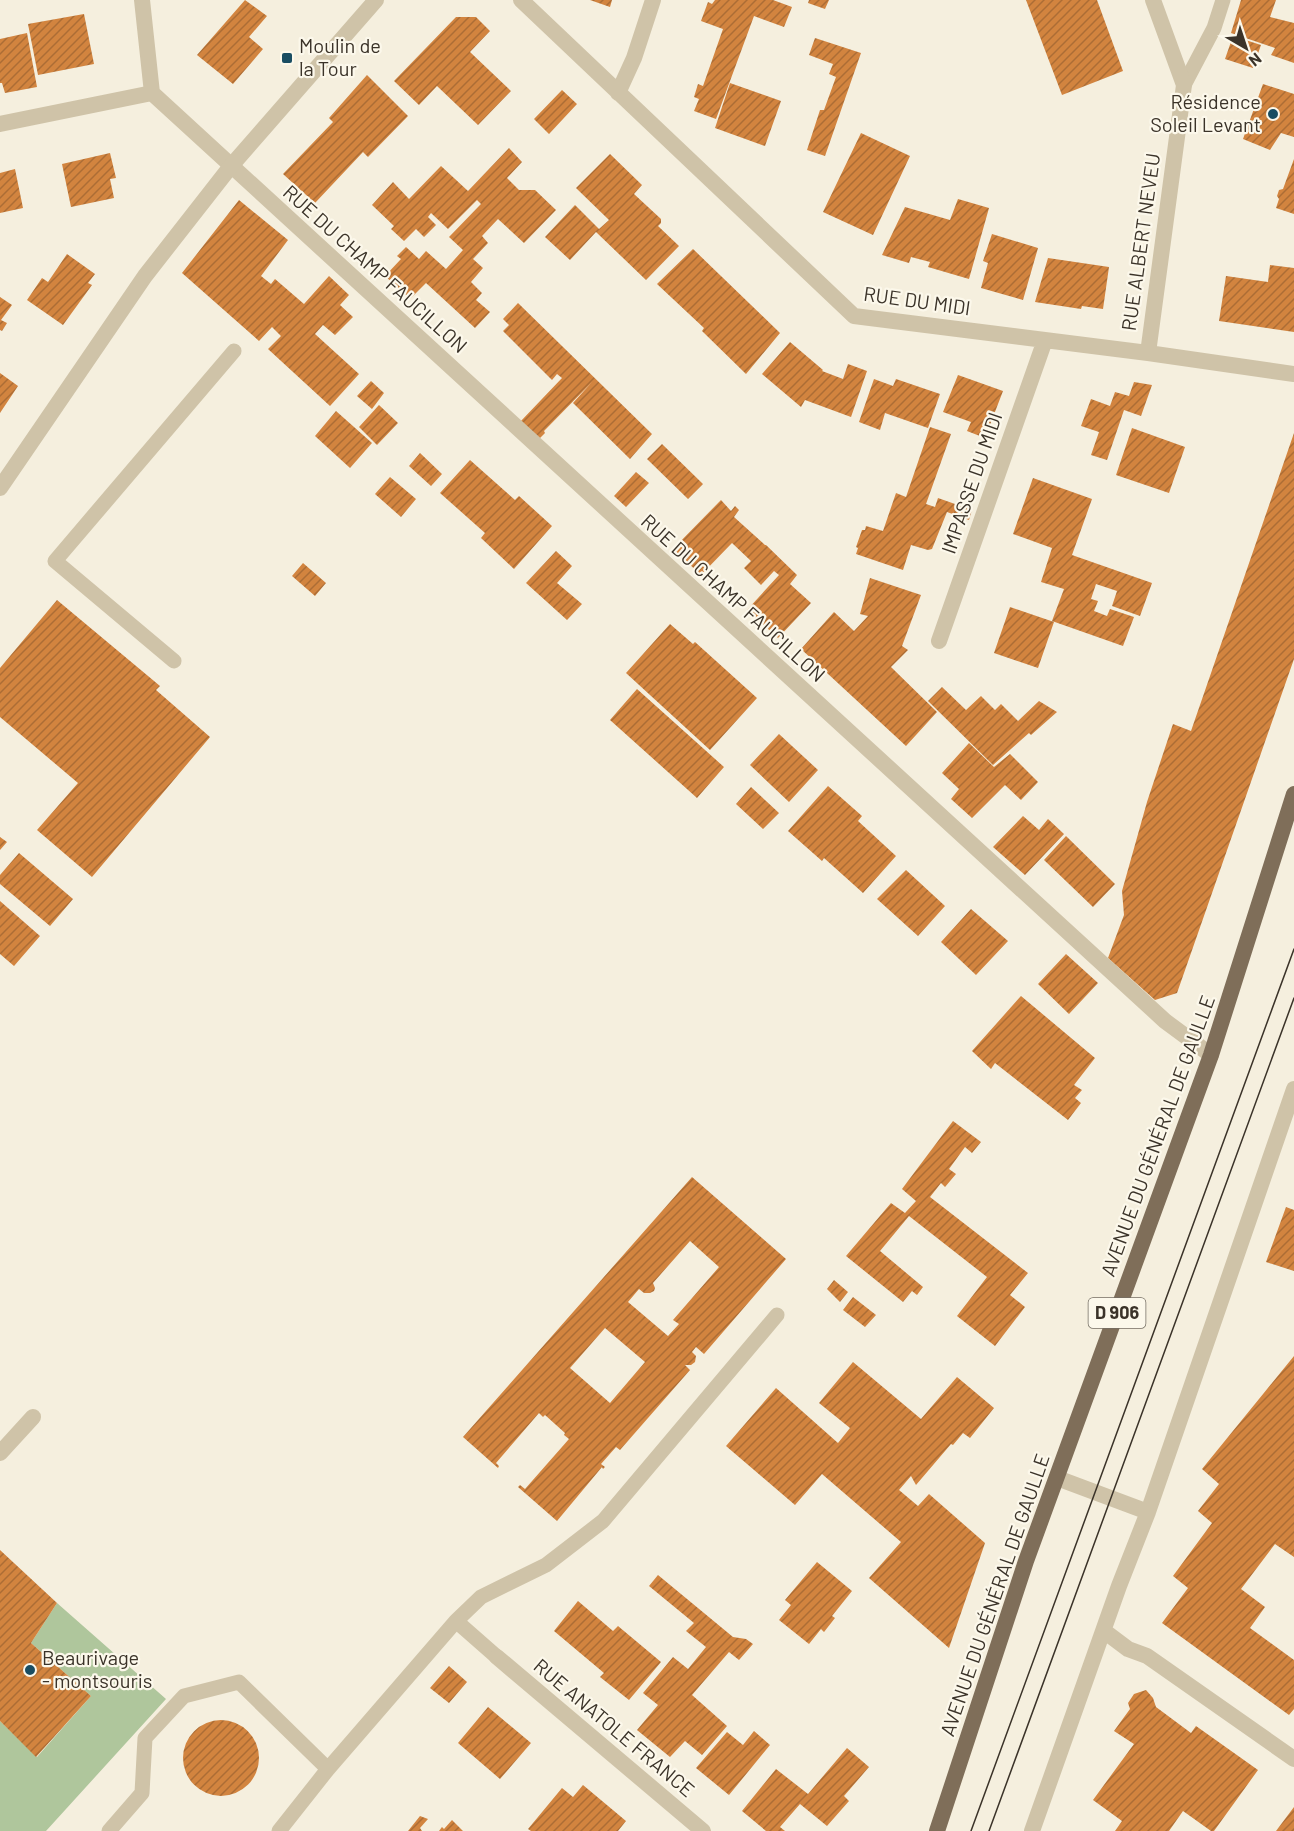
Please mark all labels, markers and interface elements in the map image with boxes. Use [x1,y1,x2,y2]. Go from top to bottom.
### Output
north arrow [1216,18,1276,78]
place label: Moulin de la Tour [299,33,381,80]
text: N [1246,49,1266,71]
marker: Moulin de la Tour [280,51,294,65]
place label: Résidence Soleil Levant [1150,89,1261,136]
marker: Résidence Soleil Levant [1266,107,1280,121]
street label: RUE ALBERT NEVEU [1116,151,1164,332]
street label: RUE DU CHAMP FAUCILLON [279,179,473,357]
street label: RUE DU MIDI [862,281,972,319]
street label: IMPASSE DU MIDI [936,409,1007,557]
street label: RUE DU CHAMP FAUCILLON [637,508,831,686]
street label: AVENUE DU GÉNÉRAL DE GAULLE [1095,992,1219,1279]
road number: D 906 [1088,1298,1146,1328]
street label: AVENUE DU GÉNÉRAL DE GAULLE [934,1450,1054,1739]
place label: Beaurivage - montsouris [42,1645,152,1692]
street label: RUE ANATOLE FRANCE [529,1653,700,1801]
marker: Beaurivage - montsouris [23,1663,37,1677]

